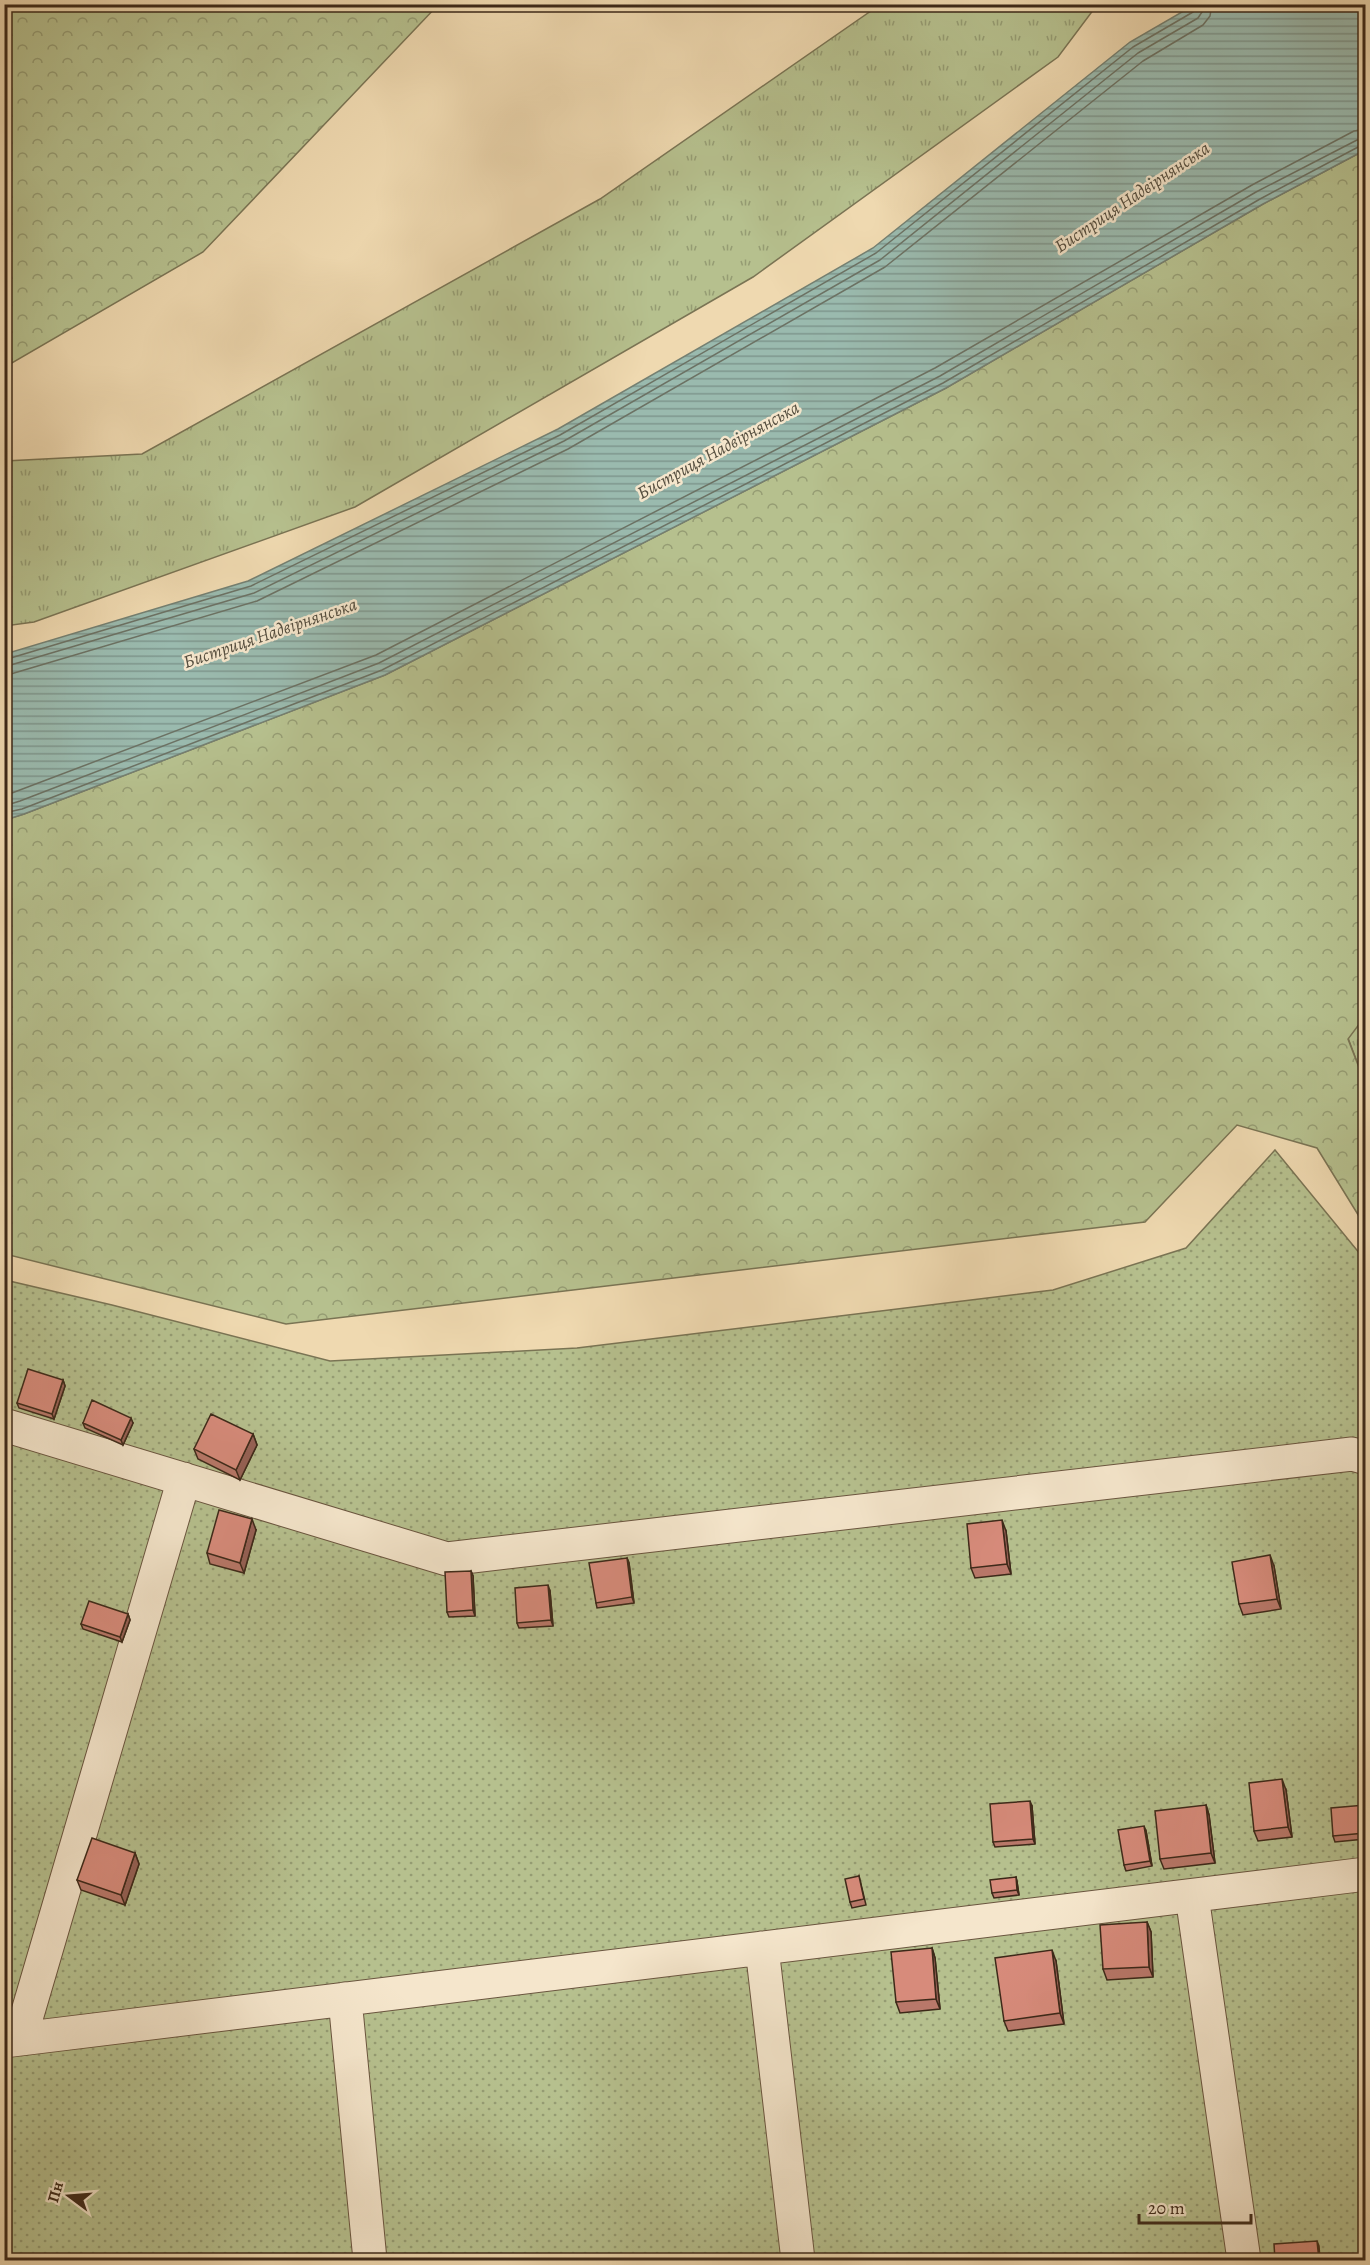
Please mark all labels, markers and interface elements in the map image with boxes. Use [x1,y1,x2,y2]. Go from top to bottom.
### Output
water label: Бистриця Надвірнянська [1050,136,1214,258]
water label: Бистриця Надвірнянська [633,395,803,505]
water label: Бистриця Надвірнянська [180,592,360,674]
north arrow [39,2166,99,2226]
text: Пн [42,2179,69,2205]
scale bar [1139,2187,1252,2225]
text: 20 m [1148,2196,1185,2220]

